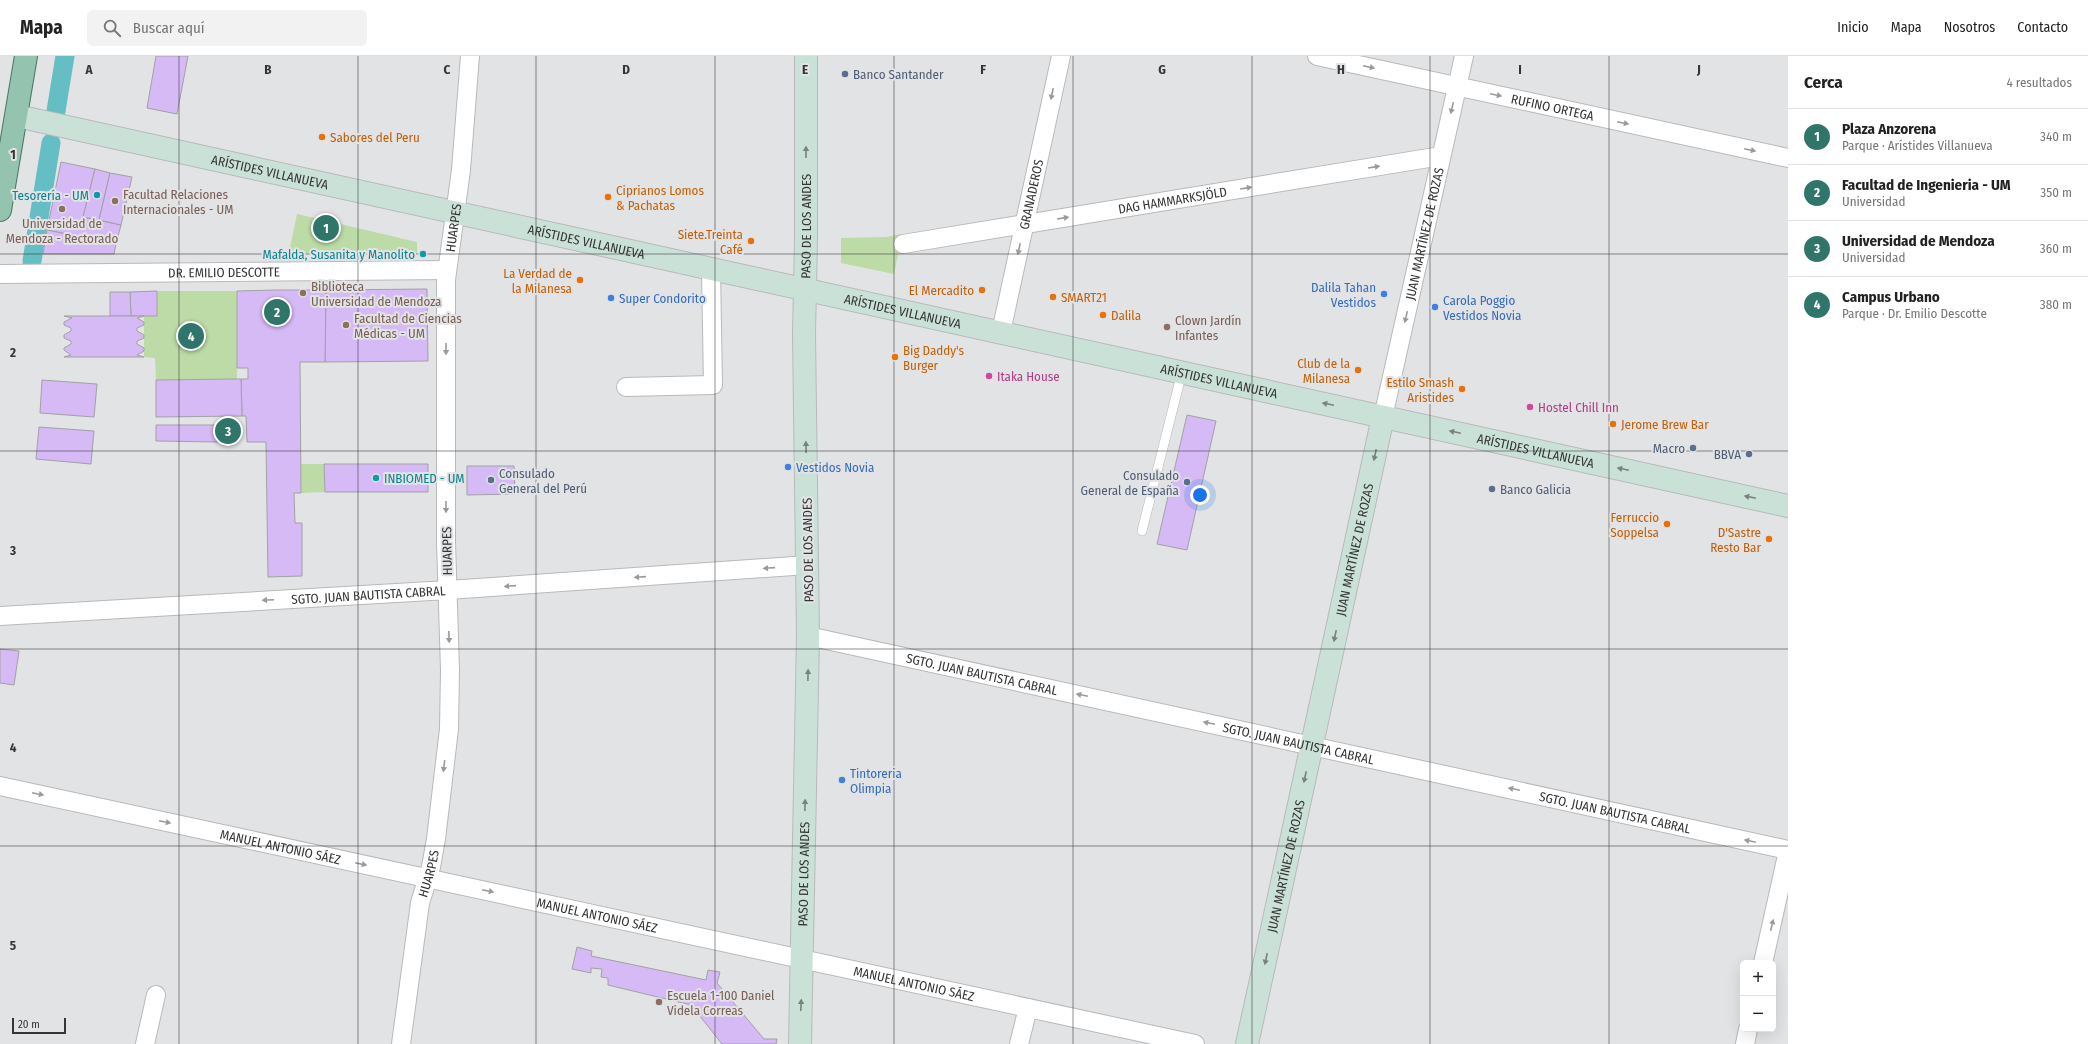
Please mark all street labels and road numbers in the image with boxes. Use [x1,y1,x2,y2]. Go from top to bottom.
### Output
street label: RUFINO ORTEGA [1510,91,1595,123]
street label: ARÍSTIDES VILLANUEVA [210,152,330,192]
street label: GRANADEROS [1016,158,1046,231]
street label: JUAN MARTÍNEZ DE ROZAS [1402,166,1446,301]
street label: PASO DE LOS ANDES [798,174,814,279]
street label: DAG HAMMARKSJÖLD [1117,184,1228,216]
street label: HUARPES [442,203,464,253]
street label: ARÍSTIDES VILLANUEVA [526,221,646,262]
street label: DR. EMILIO DESCOTTE [168,264,280,280]
street label: ARÍSTIDES VILLANUEVA [843,291,963,331]
street label: ARÍSTIDES VILLANUEVA [1159,361,1279,401]
street label: ARÍSTIDES VILLANUEVA [1476,430,1596,471]
street label: JUAN MARTÍNEZ DE ROZAS [1333,482,1376,617]
street label: PASO DE LOS ANDES [800,497,816,603]
street label: HUARPES [439,527,455,575]
street label: SGTO. JUAN BAUTISTA CABRAL [291,583,446,607]
street label: SGTO. JUAN BAUTISTA CABRAL [905,650,1059,698]
street label: SGTO. JUAN BAUTISTA CABRAL [1221,719,1376,767]
street label: SGTO. JUAN BAUTISTA CABRAL [1538,788,1692,836]
street label: JUAN MARTÍNEZ DE ROZAS [1264,798,1307,934]
street label: PASO DE LOS ANDES [795,821,812,927]
street label: MANUEL ANTONIO SÁEZ [219,826,342,867]
street label: HUARPES [415,849,441,899]
street label: MANUEL ANTONIO SÁEZ [536,895,659,935]
street label: MANUEL ANTONIO SÁEZ [852,963,976,1004]

